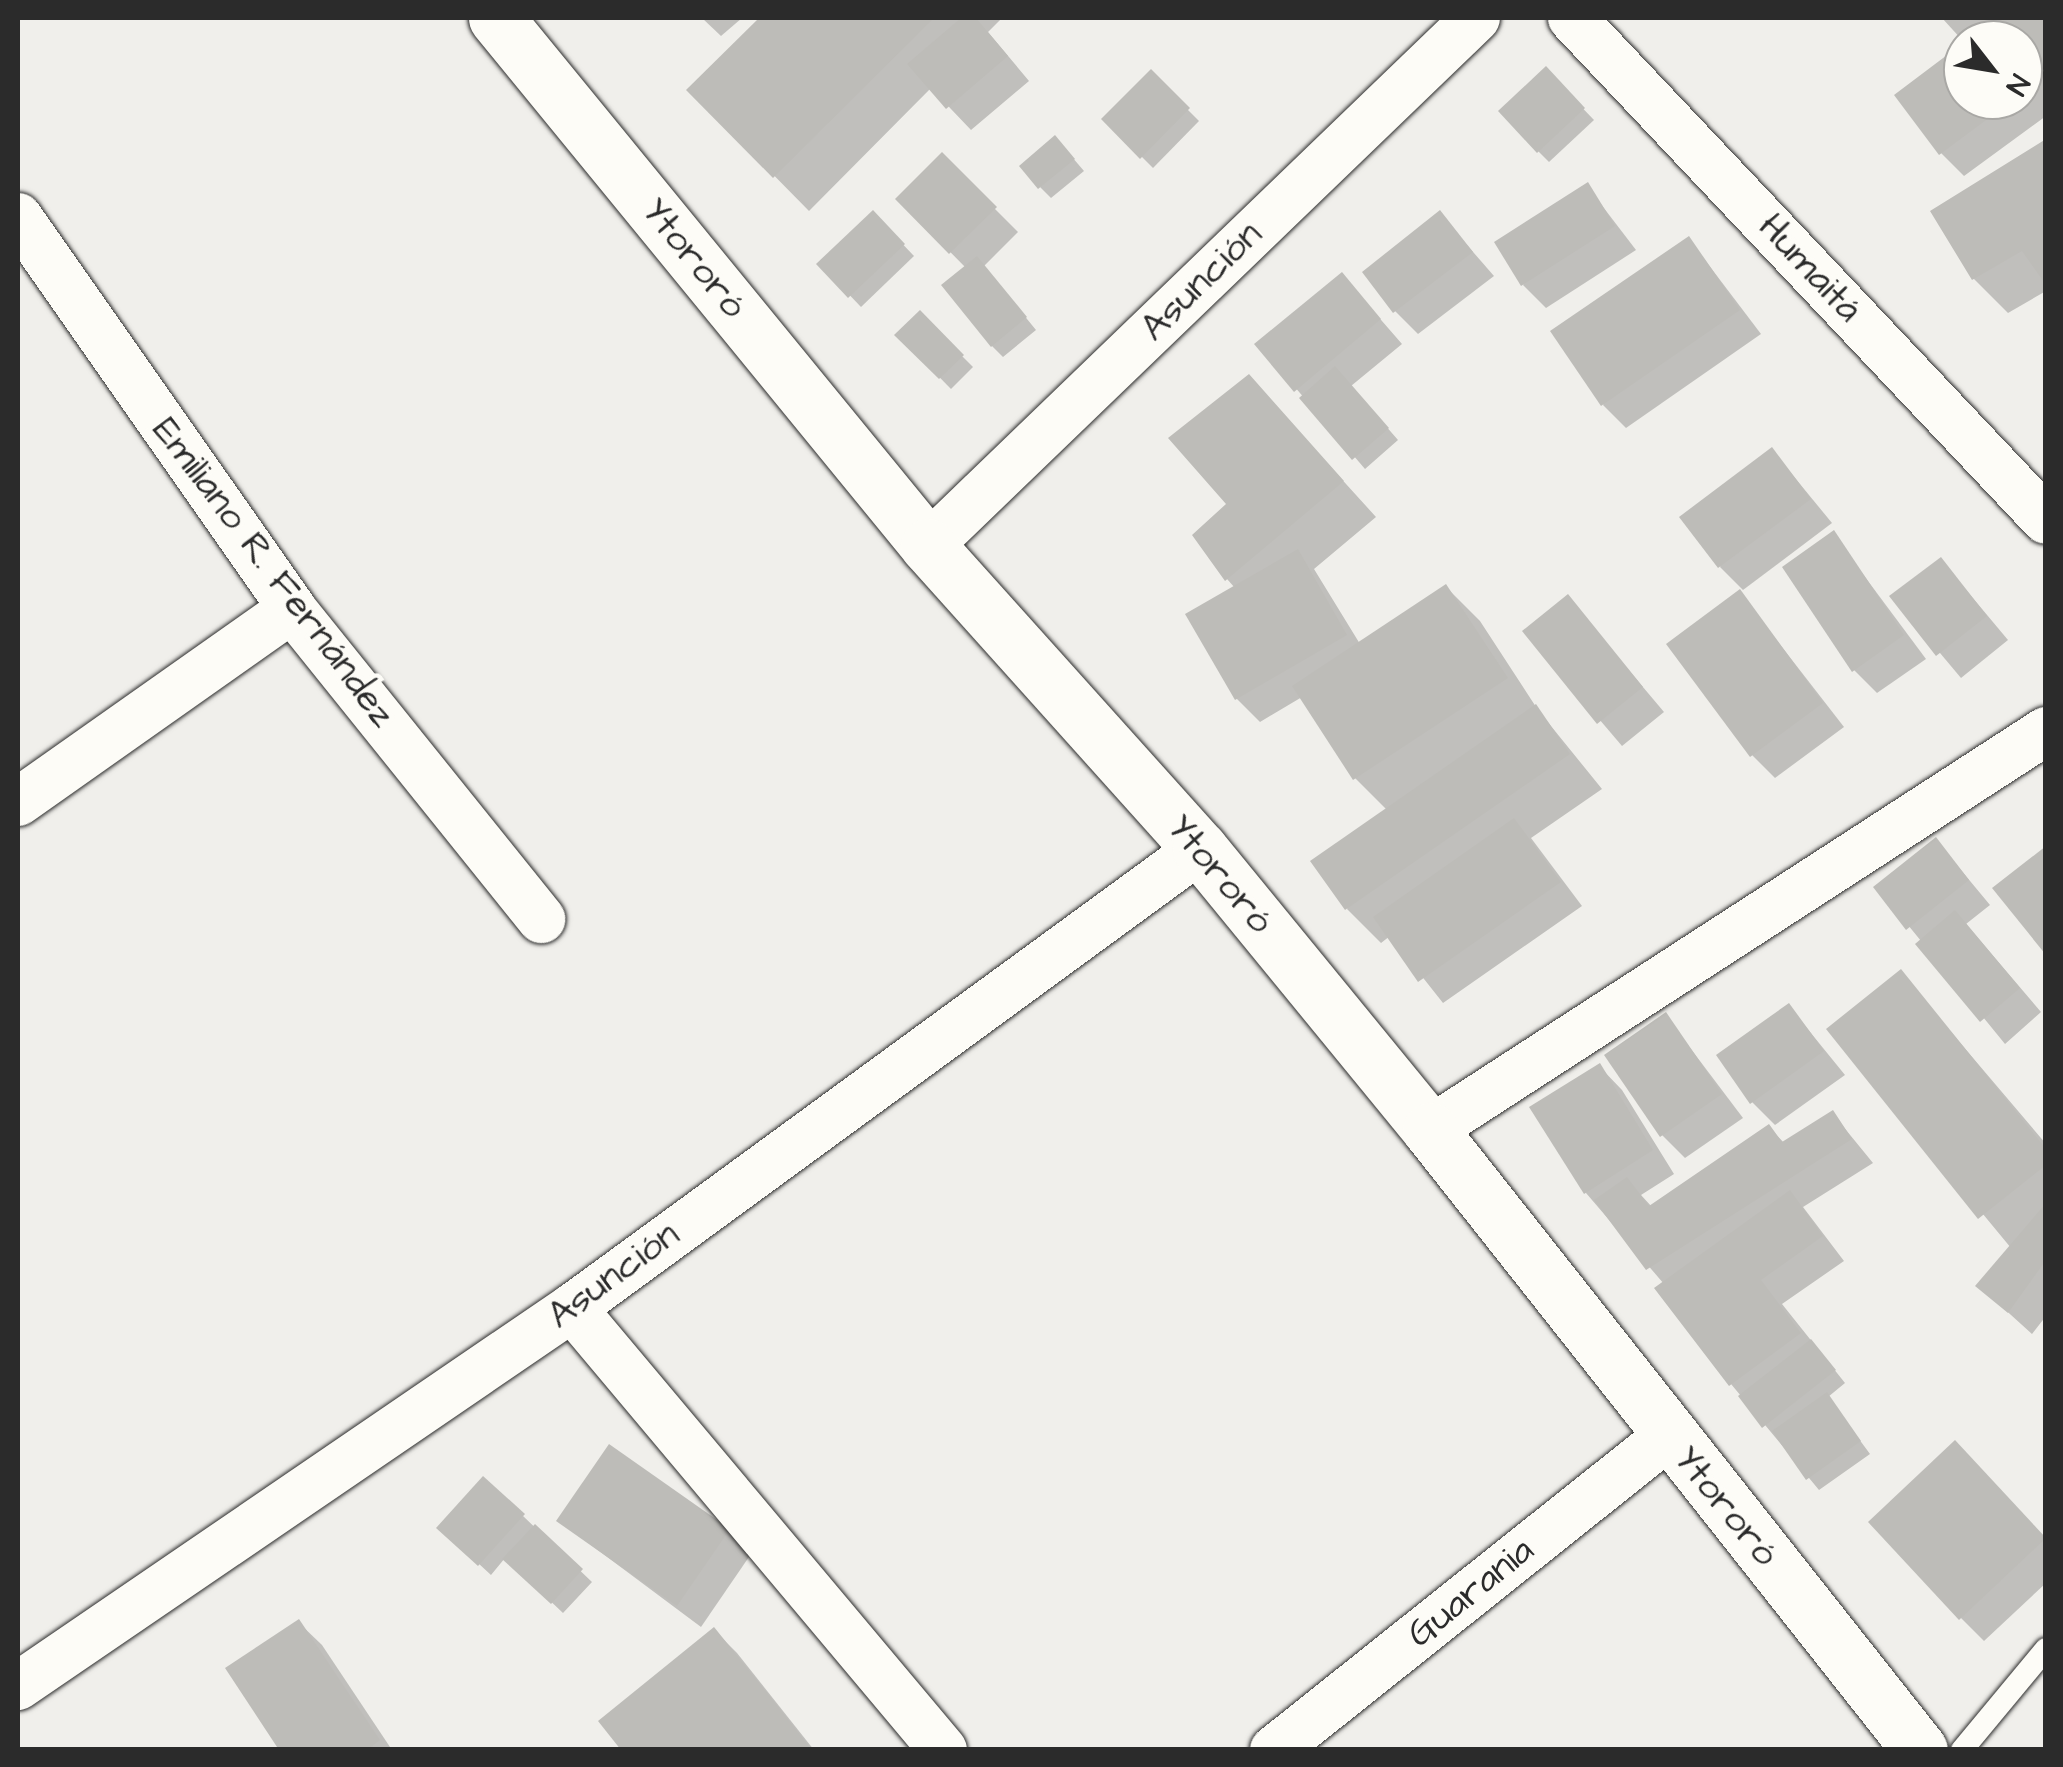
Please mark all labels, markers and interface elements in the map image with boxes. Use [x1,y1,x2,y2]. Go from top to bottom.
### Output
north arrow [1943,20,2043,120]
text: N [1996,67,2039,102]
street label: Ytororó [631,190,755,328]
street label: Humaitá [1747,205,1871,333]
street label: Asunción [1132,213,1272,351]
street label: Emiliano R. Fernández [142,409,404,737]
street label: Ytororó [1156,806,1282,944]
street label: Asunción [539,1213,689,1339]
street label: Ytororó [1663,1438,1787,1576]
street label: Guarania [1399,1528,1543,1658]

